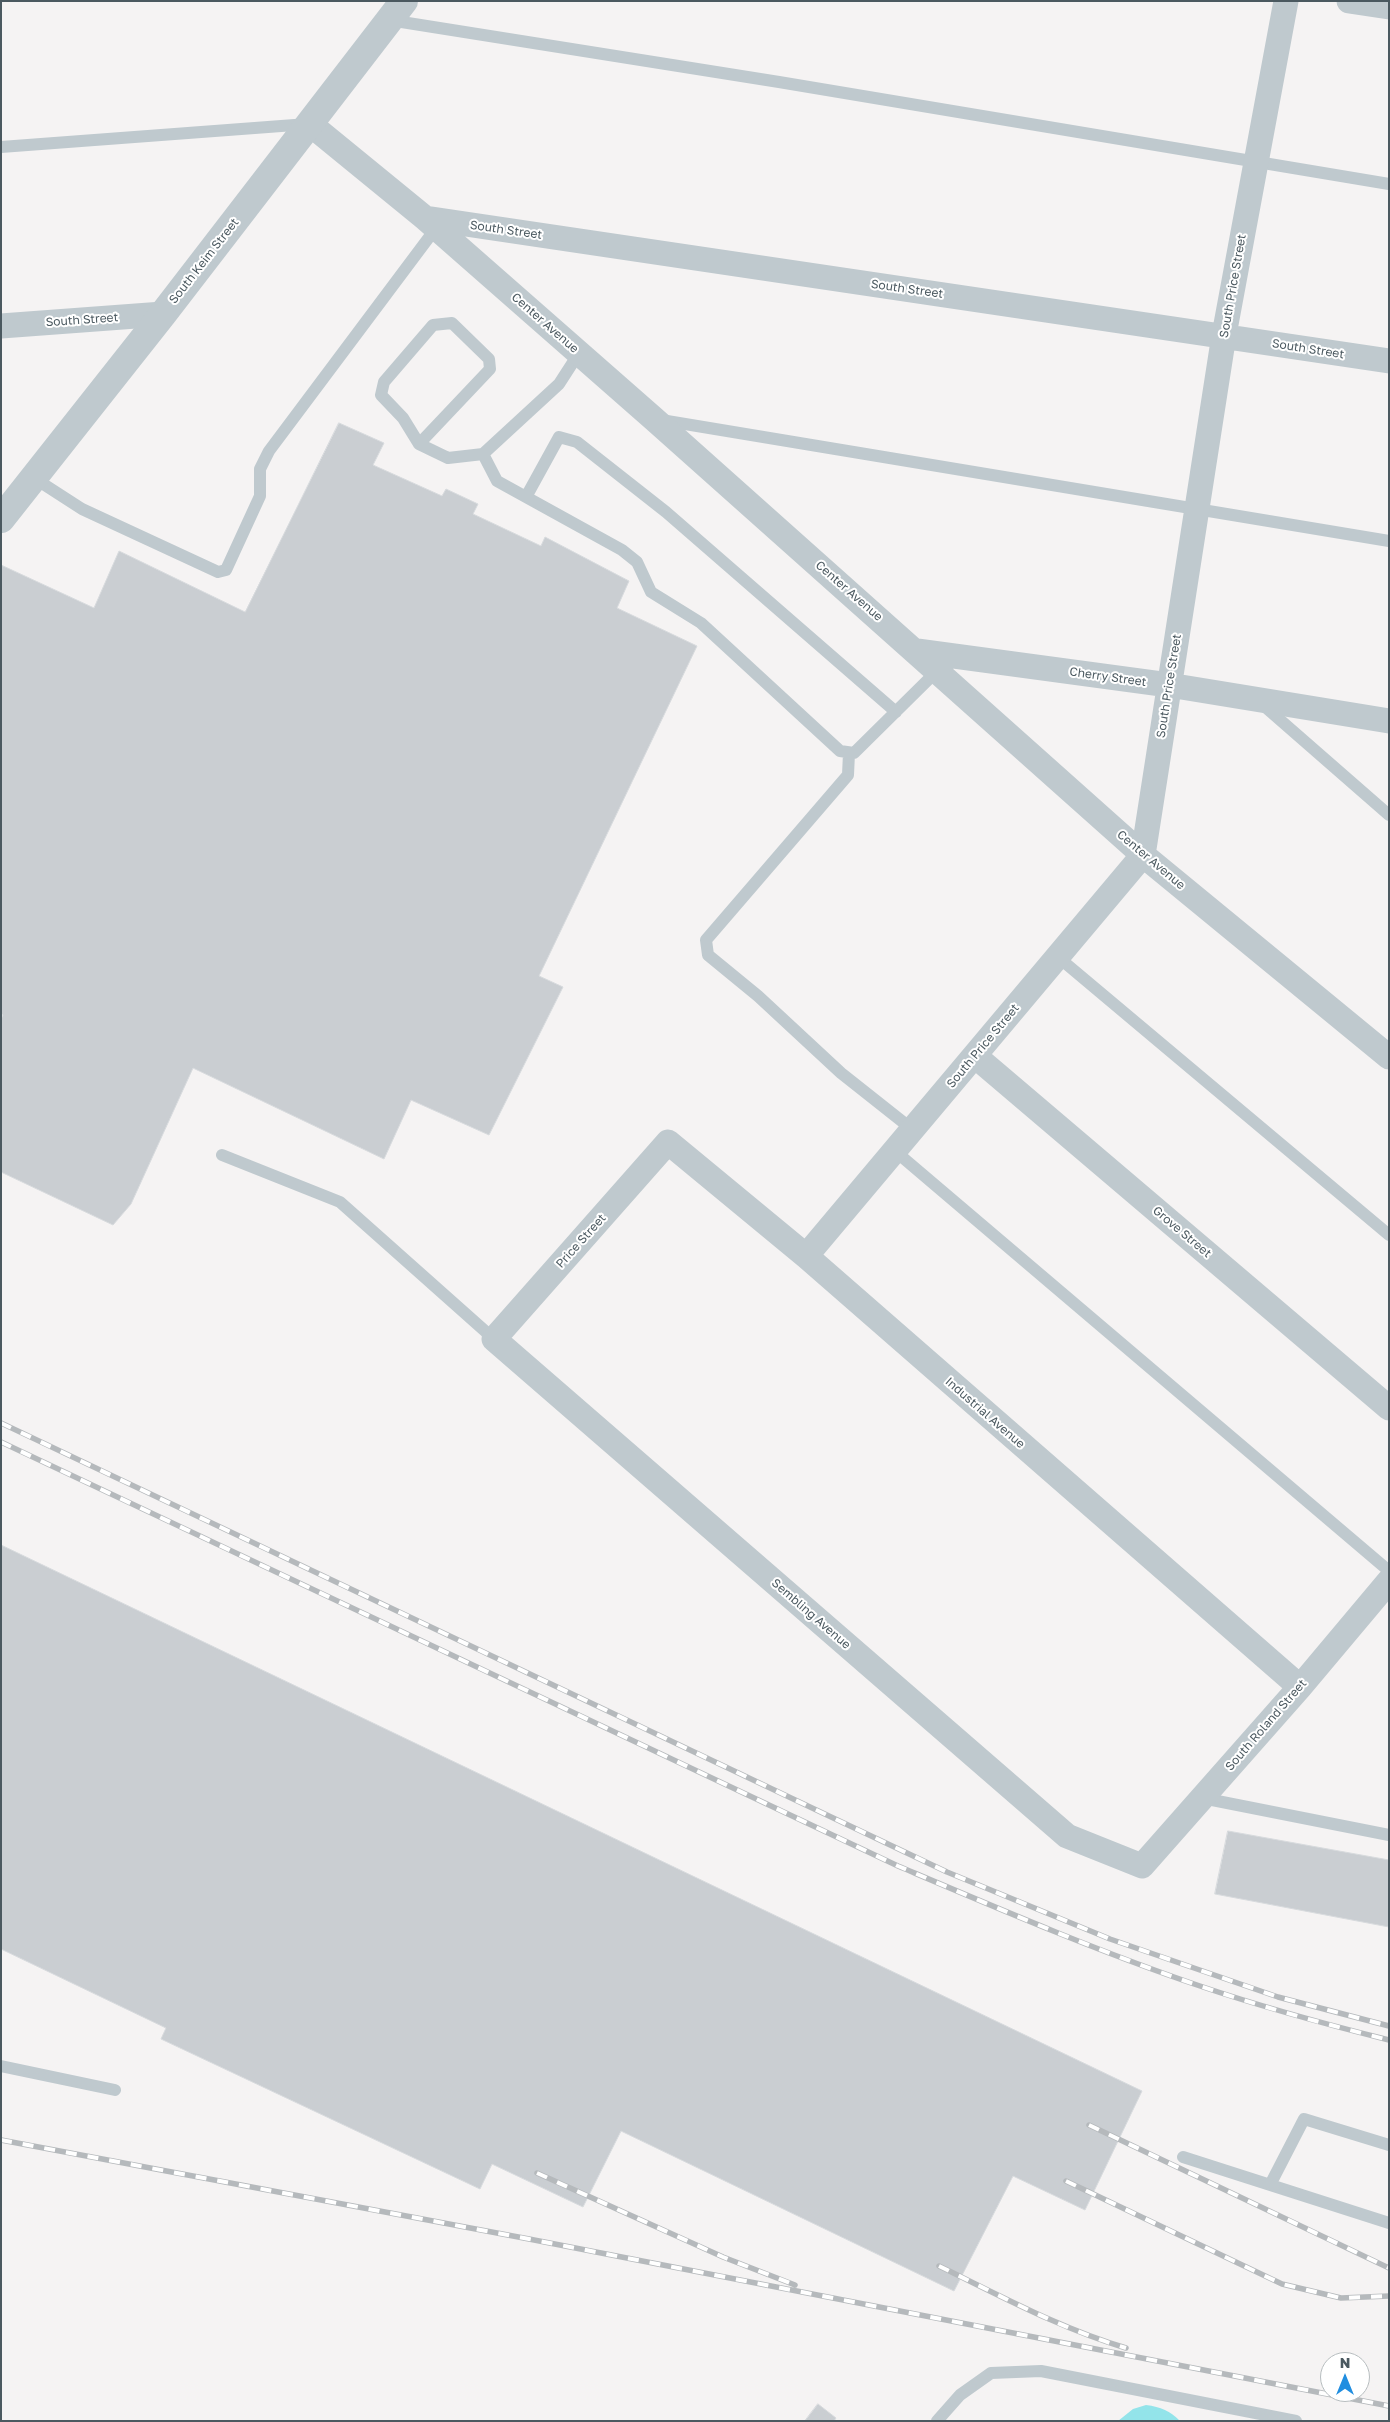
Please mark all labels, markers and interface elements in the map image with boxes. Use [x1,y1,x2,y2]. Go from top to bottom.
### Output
street label: South Keim Street [166,215,242,307]
street label: South Street [469,218,543,242]
street label: South Price Street [1217,233,1249,339]
street label: South Street [870,277,944,301]
street label: Center Avenue [509,290,581,356]
street label: South Street [45,310,119,330]
street label: South Street [1271,336,1345,362]
street label: Center Avenue [813,558,885,624]
street label: South Price Street [1154,633,1184,739]
street label: Cherry Street [1069,664,1147,690]
street label: Center Avenue [1114,827,1188,893]
street label: South Price Street [944,1001,1022,1091]
street label: Grove Street [1150,1203,1214,1261]
street label: Price Street [553,1211,609,1271]
street label: Industrial Avenue [942,1374,1028,1452]
street label: Sembling Avenue [769,1576,853,1652]
street label: South Roland Street [1222,1676,1310,1774]
north arrow [1320,2352,1370,2402]
text: N [1340,2354,1350,2371]

